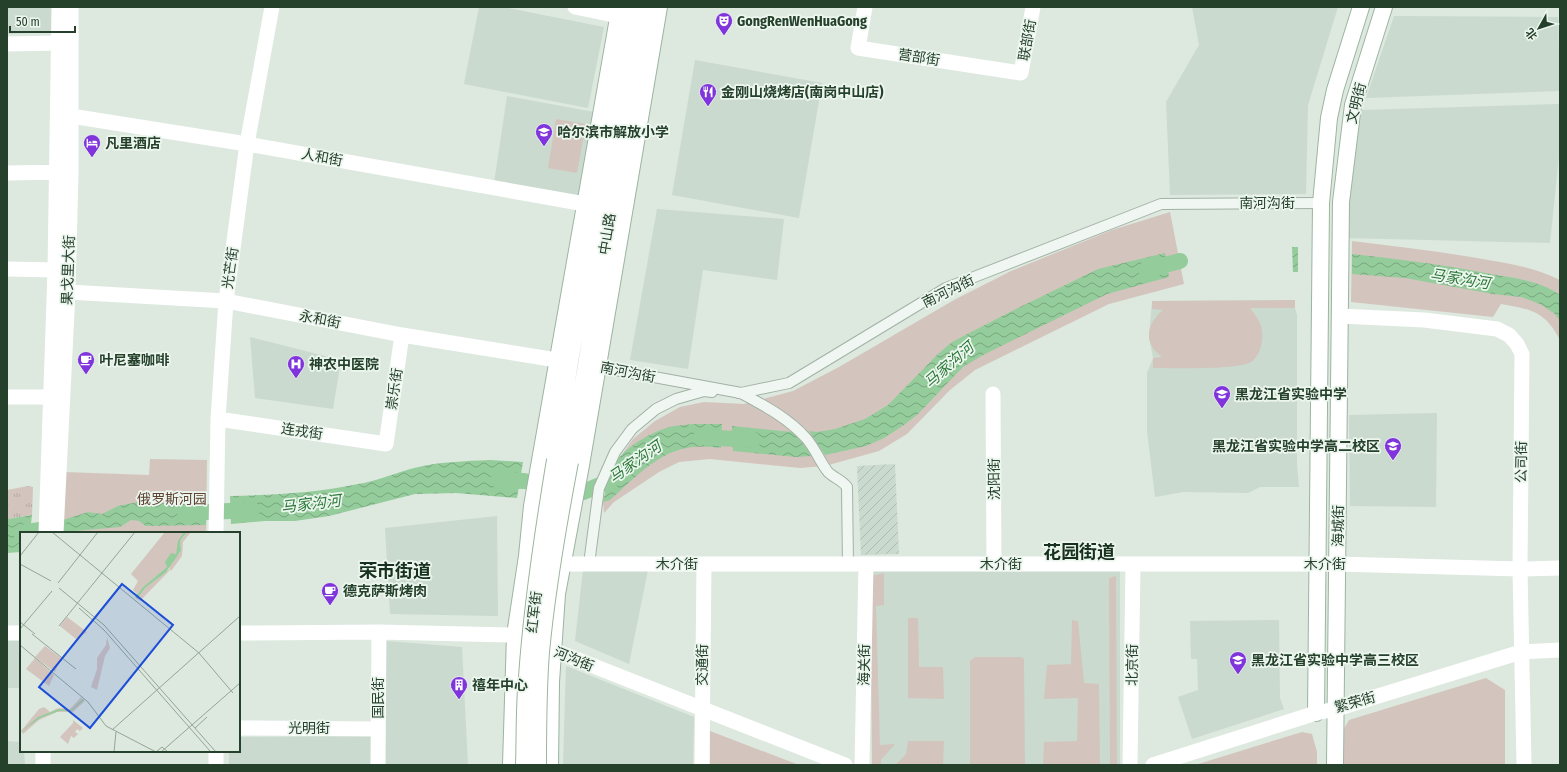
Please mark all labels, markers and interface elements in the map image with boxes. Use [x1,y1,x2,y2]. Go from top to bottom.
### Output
scale bar [10,8,75,34]
north arrow [1519,8,1559,48]
theatre icon: GongRenWenHuaGong [714,11,734,36]
place label: GongRenWenHuaGong [737,13,867,30]
text: 50 m [16,15,40,29]
street label: 联部街 [1015,18,1040,62]
text: 北 [1523,26,1540,42]
street label: 营部街 [897,46,941,69]
street label: 文明街 [1343,81,1370,126]
restaurant icon: 金刚山烧烤店(南岗中山店) [698,82,718,107]
place label: 金刚山烧烤店(南岗中山店) [721,84,883,101]
school or university icon: 哈尔滨市解放小学 [534,122,554,147]
place label: 哈尔滨市解放小学 [557,124,669,141]
hotel icon: 凡里酒店 [82,133,102,158]
place label: 凡里酒店 [105,135,161,152]
street label: 人和街 [300,145,344,170]
street label: 南河沟街 [1239,195,1295,212]
street label: 中山路 [596,212,619,256]
street label: 果戈里大街 [59,235,78,305]
street label: 光芒街 [219,246,242,290]
water label: 马家沟河 [1429,265,1494,293]
street label: 南河沟街 [919,272,977,311]
street label: 永和街 [298,307,342,332]
water label: 马家沟河 [920,337,980,391]
cafe icon: 叶尼塞咖啡 [76,350,96,375]
place label: 叶尼塞咖啡 [99,352,170,369]
hospital icon: 神农中医院 [286,354,306,379]
place label: 神农中医院 [309,356,379,373]
street label: 南河沟街 [599,359,657,386]
street label: 崇乐街 [383,367,406,411]
school or university icon: 黑龙江省实验中学 [1212,384,1232,409]
place label: 黑龙江省实验中学 [1235,386,1347,403]
street label: 连戎街 [280,420,324,443]
water label: 马家沟河 [605,436,667,487]
school or university icon: 黑龙江省实验中学高二校区 [1383,436,1403,461]
place label: 黑龙江省实验中学高二校区 [1212,438,1380,455]
street label: 公司街 [1513,441,1530,483]
street label: 沈阳街 [986,458,1003,500]
park label: 俄罗斯河园 [137,491,207,508]
water label: 马家沟河 [280,491,345,517]
street label: 海城街 [1330,505,1347,547]
inset map [20,532,240,752]
district label: 花园街道 [1043,541,1115,563]
street label: 木介街 [656,556,698,573]
street label: 木介街 [980,556,1022,573]
street label: 木介街 [1304,556,1346,573]
district label: 荣市街道 [359,560,431,582]
cafe icon: 德克萨斯烤肉 [320,581,340,606]
place label: 德克萨斯烤肉 [343,583,427,600]
street label: 红军街 [524,590,545,634]
street label: 河沟街 [551,644,596,675]
street label: 交通街 [694,644,711,686]
street label: 海关街 [856,644,873,686]
street label: 北京街 [1124,644,1141,686]
school or university icon: 黑龙江省实验中学高三校区 [1228,650,1248,675]
place label: 黑龙江省实验中学高三校区 [1251,652,1419,669]
building icon: 禧年中心 [449,675,469,700]
street label: 国民街 [370,677,387,719]
place label: 禧年中心 [472,677,528,694]
street label: 繁荣街 [1333,689,1378,716]
street label: 光明街 [288,720,330,737]

